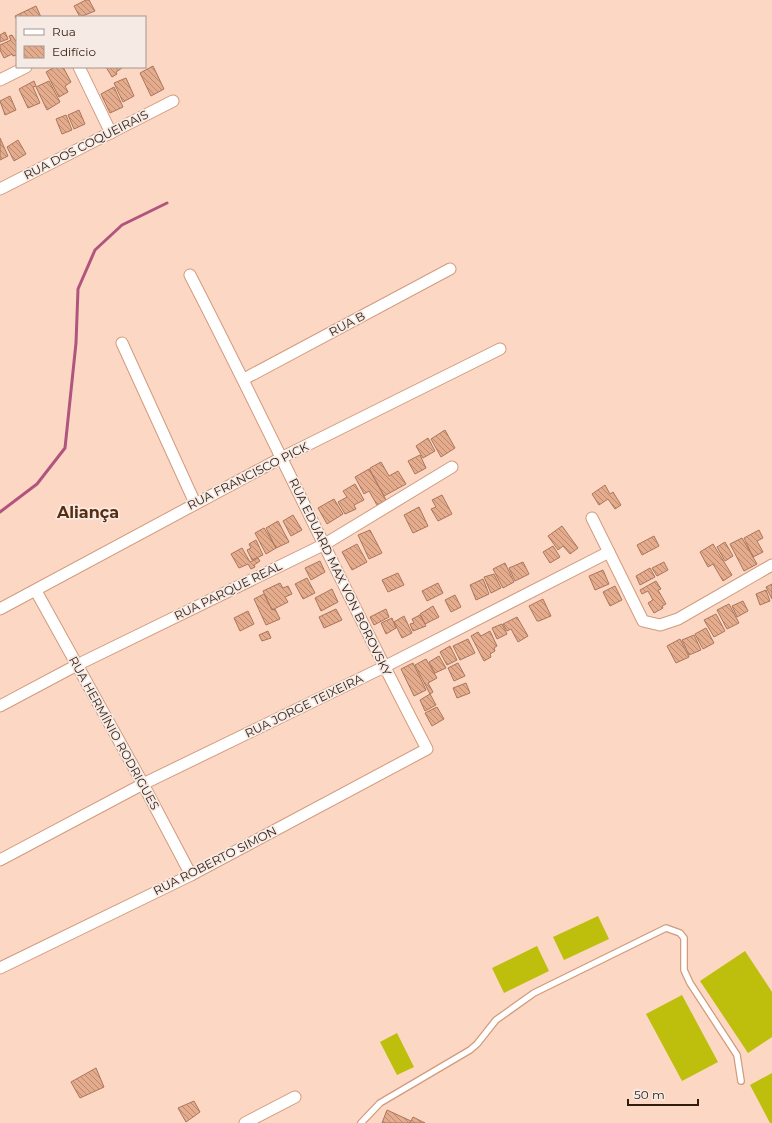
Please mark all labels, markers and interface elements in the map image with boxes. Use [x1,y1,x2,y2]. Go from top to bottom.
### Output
legend [16,16,146,68]
text: Rua [52,24,76,39]
text: Edifício [52,44,96,59]
street label: RUA DOS COQUEIRAIS [21,107,151,183]
street label: RUA B [326,308,367,339]
street label: RUA FRANCISCO PICK [185,438,311,513]
street label: RUA EDUARD MAX VON BOROVSKY [286,476,395,678]
district label: Aliança [56,503,119,523]
street label: RUA PARQUE REAL [171,558,284,623]
street label: RUA HERMÍNIO RODRIGUES [66,653,163,812]
street label: RUA JORGE TEIXEIRA [242,670,366,741]
street label: RUA ROBERTO SIMON [151,823,279,898]
scale bar [628,1081,698,1107]
text: 50 m [634,1087,665,1102]

